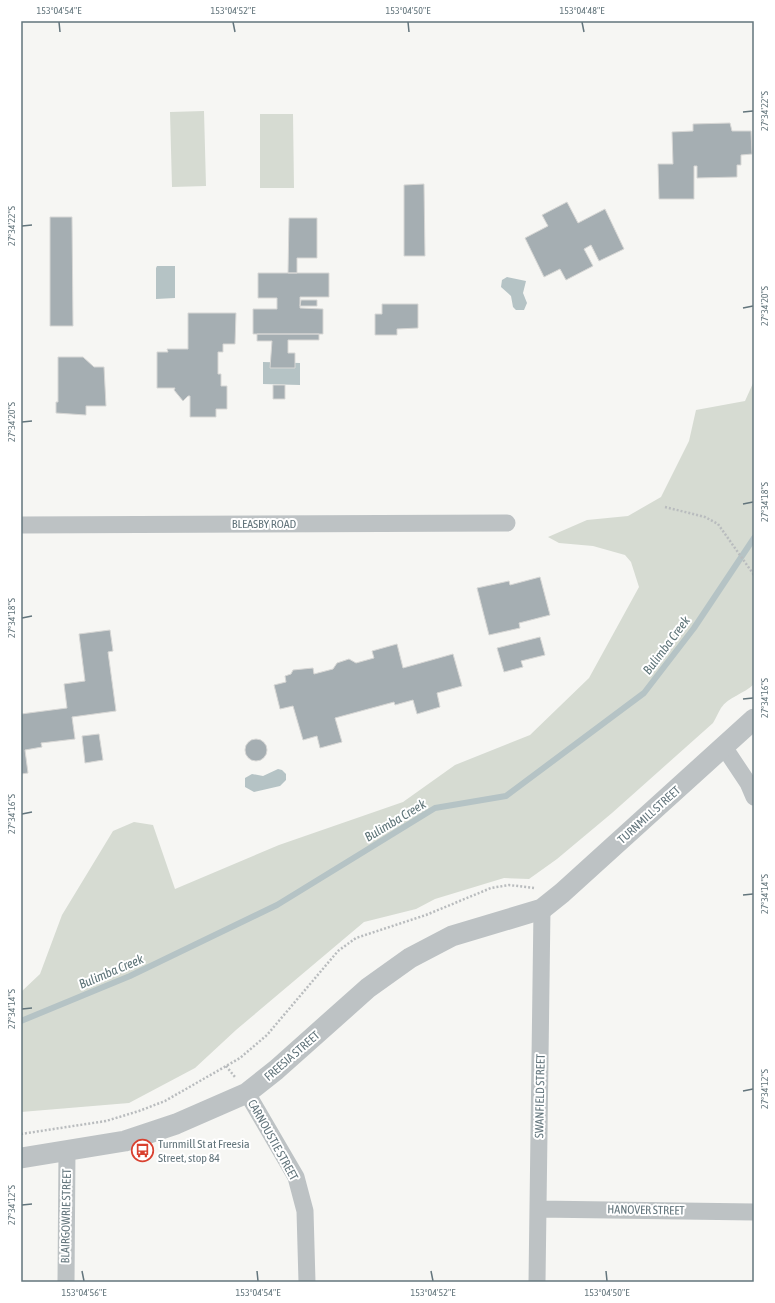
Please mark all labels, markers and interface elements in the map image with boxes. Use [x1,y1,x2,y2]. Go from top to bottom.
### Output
text: 153°04'54"E [37,5,82,16]
text: 153°04'52"E [211,5,256,16]
text: 153°04'50"E [386,5,431,16]
text: 153°04'48"E [560,5,605,16]
text: 27°34'22"S [759,91,770,131]
text: 27°34'22"S [6,206,17,246]
text: 27°34'20"S [759,286,770,326]
text: 27°34'20"S [6,402,17,442]
text: 27°34'18"S [759,482,770,522]
street label: BLEASBY ROAD [232,517,297,531]
text: 27°34'18"S [6,598,17,638]
water label: Bulimba Creek [640,613,693,677]
text: 27°34'16"S [759,678,770,718]
street label: TURNMILL STREET [615,783,684,847]
text: 27°34'16"S [6,794,17,834]
water label: Bulimba Creek [362,796,429,845]
text: 27°34'14"S [759,874,770,914]
water label: Bulimba Creek [77,951,146,992]
text: 27°34'14"S [6,989,17,1029]
street label: FREESIA STREET [262,1028,323,1084]
street label: SWANFIELD STREET [532,1053,548,1138]
text: 27°34'12"S [759,1069,770,1109]
street label: CARNOUSTIE STREET [245,1097,301,1184]
place label: Turnmill St at Freesia Street, stop 84 [158,1137,250,1165]
bus stop icon: Turnmill St at Freesia Street, stop 84 [129,1138,155,1164]
street label: BLAIRGOWRIE STREET [58,1168,74,1263]
text: 27°34'12"S [6,1185,17,1225]
street label: HANOVER STREET [607,1202,685,1218]
text: 153°04'56"E [62,1287,107,1298]
text: 153°04'54"E [236,1287,281,1298]
text: 153°04'52"E [411,1287,456,1298]
text: 153°04'50"E [585,1287,630,1298]

